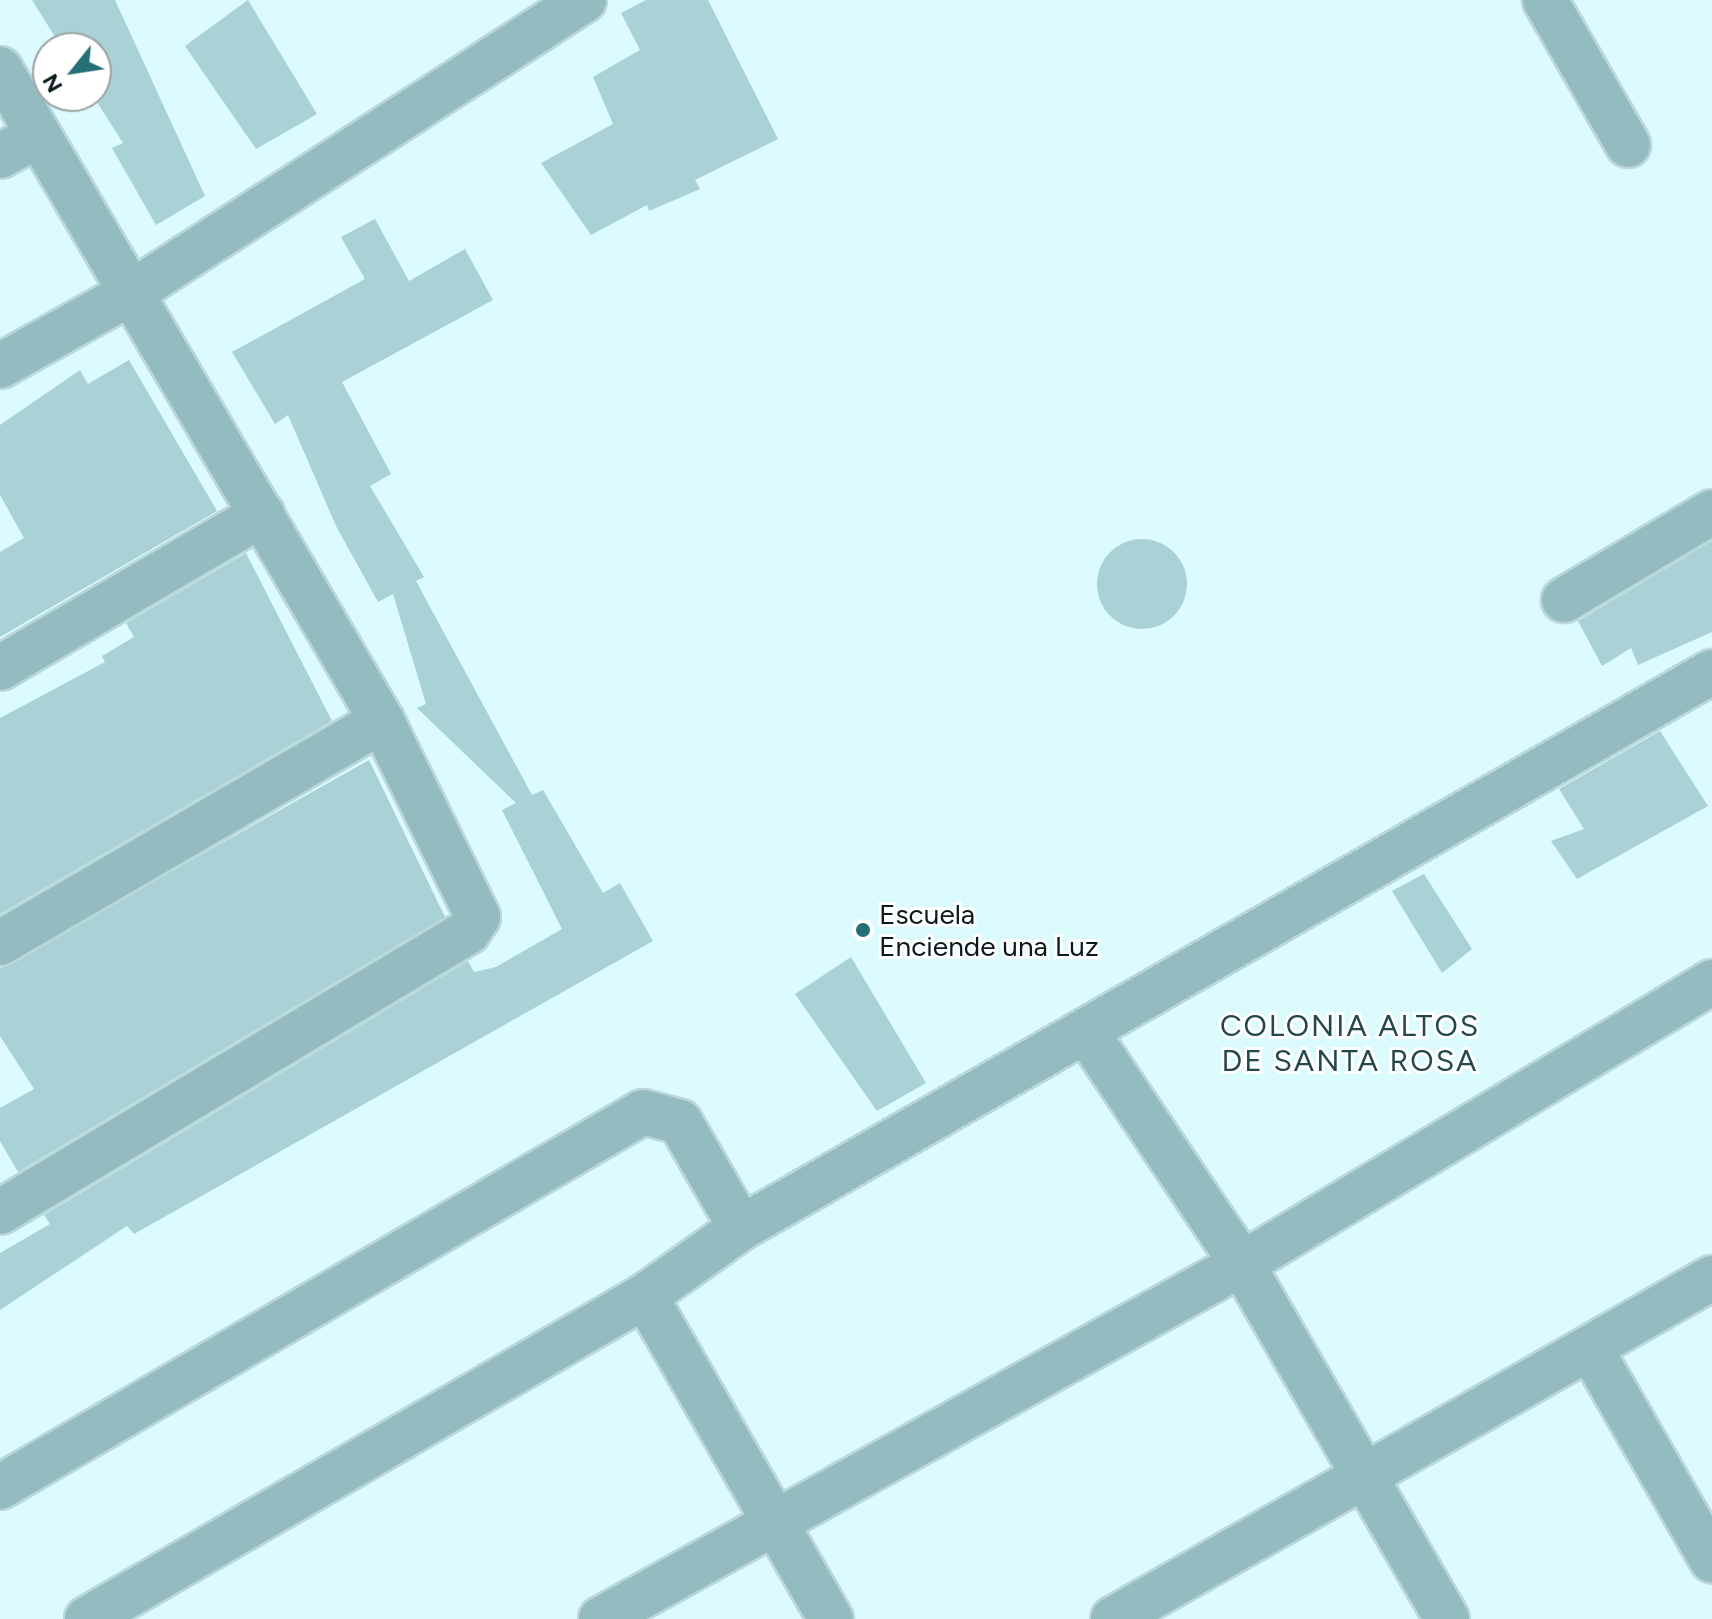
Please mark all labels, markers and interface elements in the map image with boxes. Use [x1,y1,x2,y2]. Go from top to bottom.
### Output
north arrow [32,32,112,112]
text: N [37,69,68,97]
place label: Escuela Enciende una Luz [879,897,1099,963]
marker: Escuela Enciende una Luz [854,921,872,939]
district label: COLONIA ALTOS DE SANTA ROSA [1220,1008,1480,1078]

